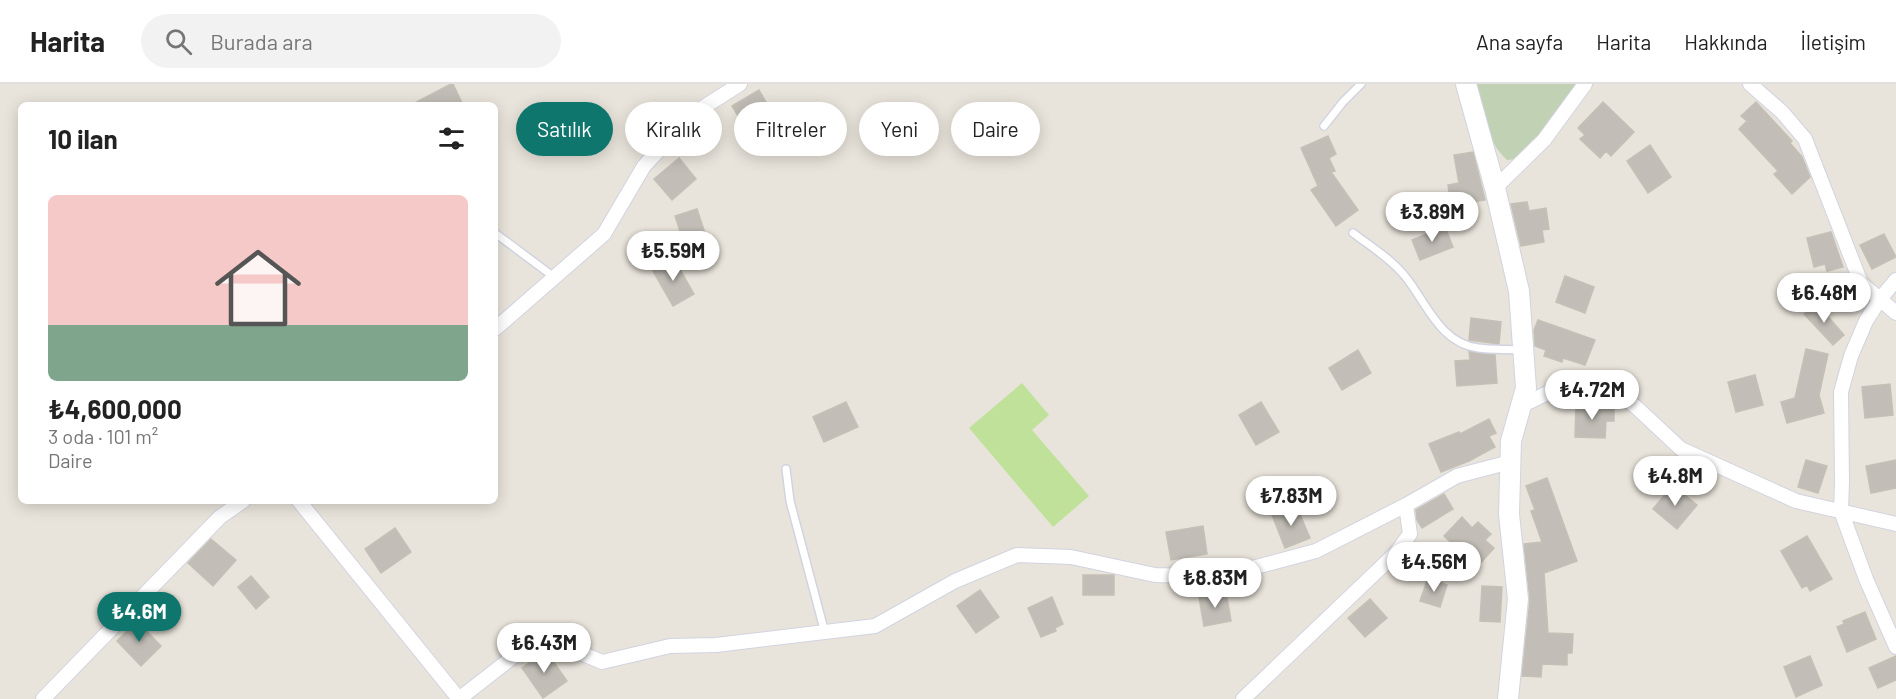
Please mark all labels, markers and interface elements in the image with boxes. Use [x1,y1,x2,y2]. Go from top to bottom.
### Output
search box [141,14,561,68]
text: Harita [30,24,105,58]
icon: search [162,25,195,58]
text: Burada ara [210,28,313,54]
text: Ana sayfa [1476,29,1563,54]
text: Harita [1596,29,1651,54]
text: Hakkında [1684,29,1768,54]
text: İletişim [1801,29,1866,54]
chip: Satılık [516,102,613,156]
chip: Kiralık [625,102,722,156]
chip: Filtreler [734,102,847,156]
chip: Yeni [859,102,939,156]
chip: Daire [951,102,1040,156]
icon: filters [435,122,468,155]
text: 10 ilan [48,123,118,154]
pin: ₺3.89M [1383,192,1481,243]
text: ₺3.89M [1400,199,1464,223]
pin: ₺5.59M [624,231,722,282]
icon: home [204,234,312,342]
text: ₺5.59M [641,238,705,262]
pin: ₺6.48M [1775,273,1873,324]
text: ₺6.48M [1791,280,1857,304]
pin: ₺4.72M [1543,370,1641,421]
text: ₺4.72M [1559,377,1625,401]
text: ₺4,600,000 [48,393,182,424]
text: 3 oda · 101 m² [48,424,158,448]
text: Daire [48,448,93,472]
pin: ₺4.8M [1633,456,1717,507]
text: ₺4.8M [1647,463,1703,487]
pin: ₺7.83M [1242,476,1340,527]
text: ₺7.83M [1260,483,1322,507]
pin: ₺4.56M [1385,542,1483,593]
text: ₺4.56M [1401,549,1467,573]
pin: ₺8.83M [1166,558,1264,609]
text: ₺8.83M [1182,565,1248,589]
pin: ₺4.6M [97,592,181,643]
text: ₺4.6M [111,599,167,623]
pin: ₺6.43M [495,623,593,674]
text: ₺6.43M [511,630,577,654]

